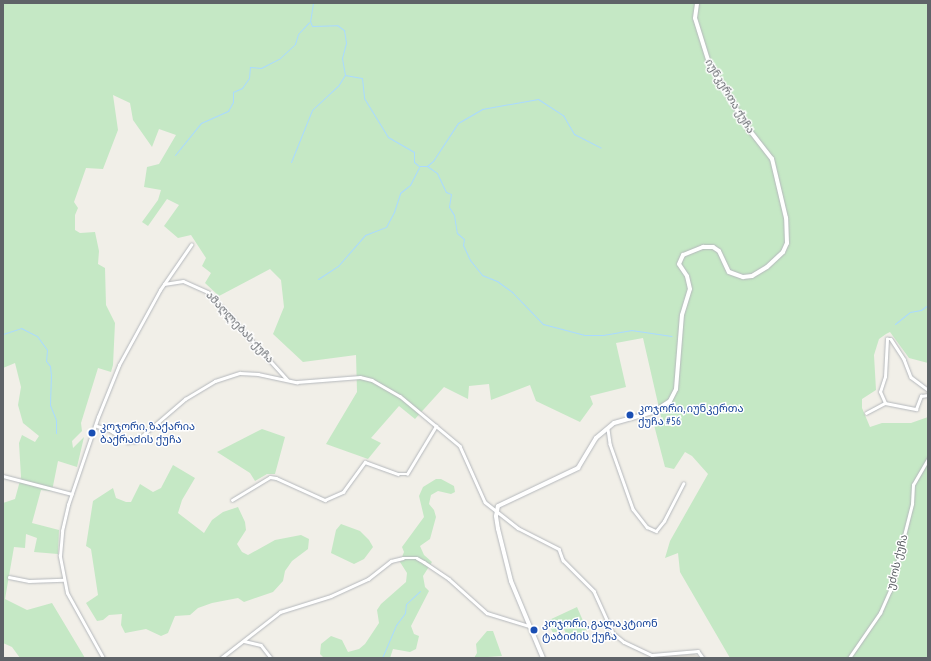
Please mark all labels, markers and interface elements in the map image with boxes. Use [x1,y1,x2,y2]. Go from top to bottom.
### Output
street label: იუნკერთა ქუჩა [703,56,757,136]
street label: ამაღლებას ქუჩა [203,288,277,366]
place label: კოჯორი, იუნკერთა ქუჩა #56 [638,402,744,428]
marker: კოჯორი, იუნკერთა ქუჩა #56 [625,410,635,420]
place label: კოჯორი, ზაქარია ბაქრაძის ქუჩა [100,420,196,446]
marker: კოჯორი, ზაქარია ბაქრაძის ქუჩა [87,428,97,438]
street label: უძოს ქუჩა [884,533,910,591]
place label: კოჯორი, გალაკტიონ ტაბიძის ქუჩა [542,617,658,643]
marker: კოჯორი, გალაკტიონ ტაბიძის ქუჩა [529,625,539,635]

